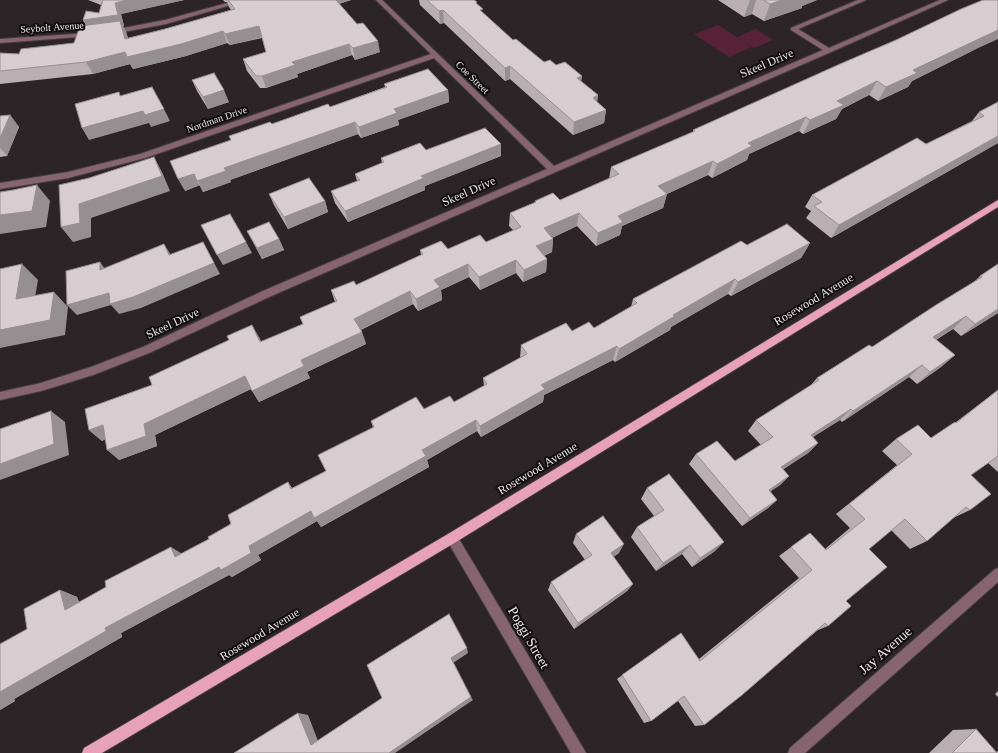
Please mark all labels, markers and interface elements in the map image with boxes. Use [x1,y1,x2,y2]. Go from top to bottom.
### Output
street label: Seybolt Avenue [20,20,84,36]
street label: Skeel Drive [738,46,796,82]
street label: Coe Street [453,59,491,97]
street label: Nordman Drive [185,104,249,136]
street label: Skeel Drive [440,174,498,210]
street label: Rosewood Avenue [772,271,856,329]
street label: Skeel Drive [144,305,202,343]
street label: Rosewood Avenue [496,440,580,498]
street label: Poggi Street [504,604,552,672]
street label: Rosewood Avenue [218,606,302,664]
street label: Jay Avenue [856,623,916,679]

